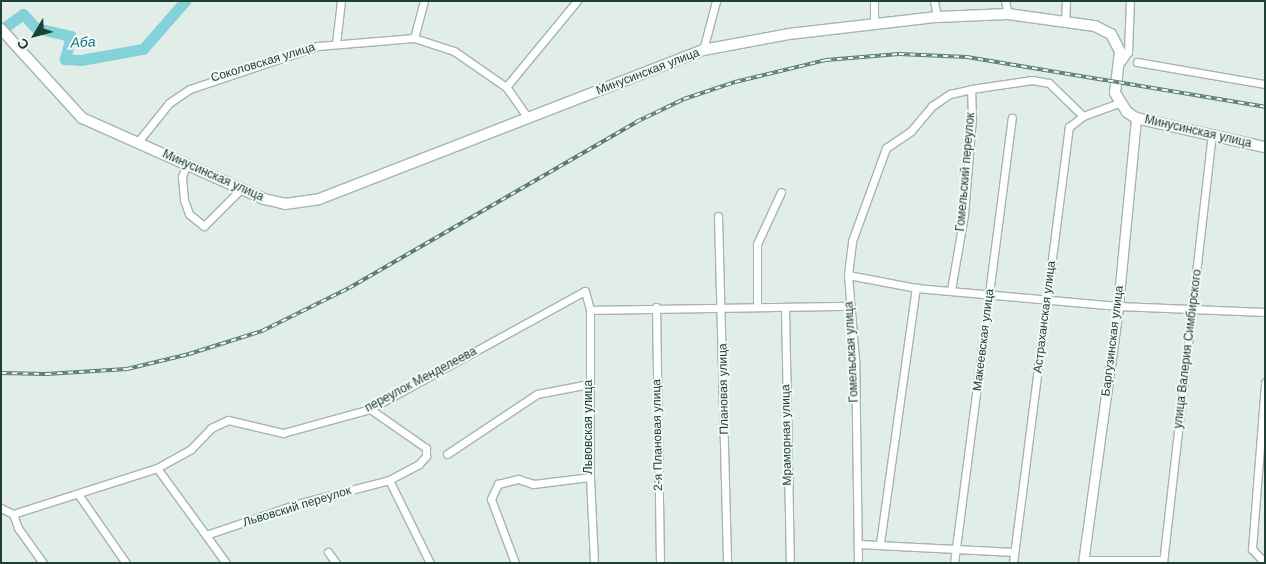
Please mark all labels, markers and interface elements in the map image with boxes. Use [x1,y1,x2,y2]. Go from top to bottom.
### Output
north arrow [10,10,60,60]
water label: Аба [70,33,96,51]
text: С [14,35,32,53]
street label: Соколовская улица [209,40,317,86]
street label: Минусинская улица [594,46,702,98]
street label: Гомельский переулок [954,112,978,232]
street label: Минусинская улица [1143,113,1253,151]
street label: Минусинская улица [160,147,266,205]
street label: Астраханская улица [1031,260,1059,374]
street label: улица Валерия Симбирского [1171,268,1205,430]
street label: Баргузинская улица [1099,285,1127,397]
street label: Макеевская улица [971,288,997,392]
street label: Гомельская улица [842,301,862,403]
street label: Плановая улица [716,343,732,435]
street label: переулок Менделеева [363,344,479,416]
street label: 2-я Плановая улица [650,379,666,491]
street label: Львовская улица [582,380,596,474]
street label: Мраморная улица [779,384,795,486]
street label: Львовский переулок [241,484,353,530]

